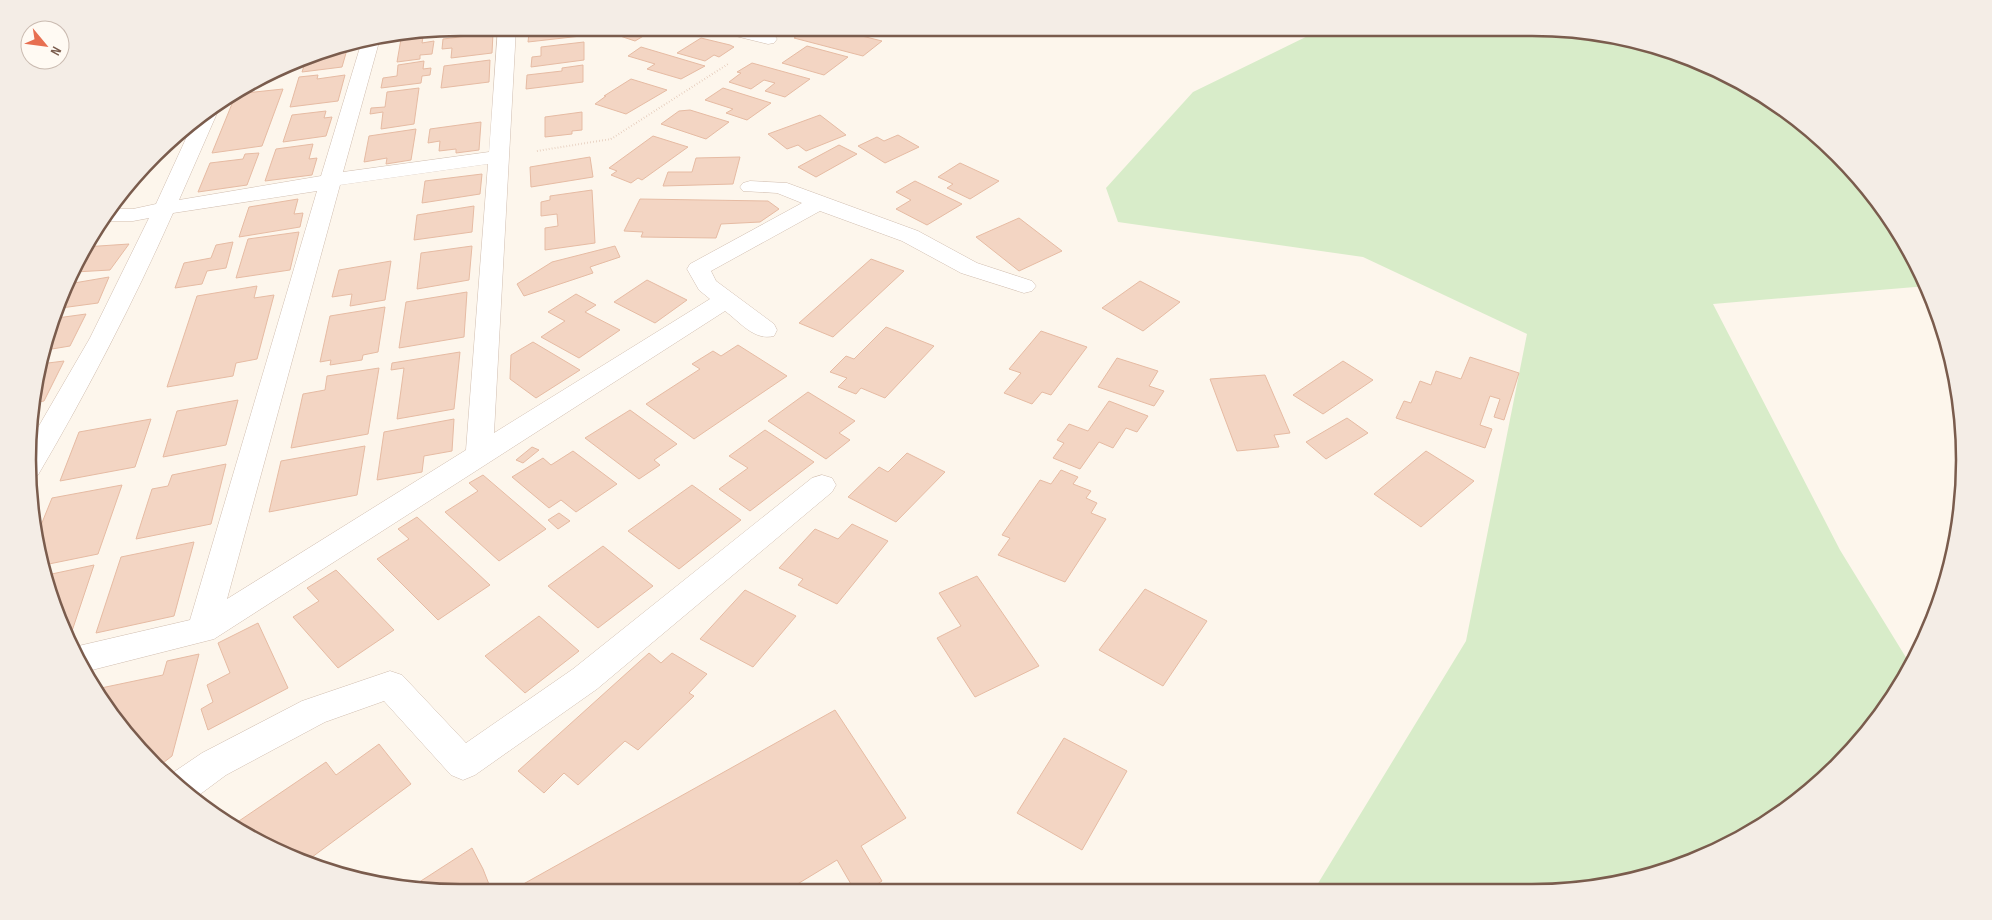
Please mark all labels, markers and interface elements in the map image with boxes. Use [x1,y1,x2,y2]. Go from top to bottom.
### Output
north arrow [20,20,70,70]
text: N [47,44,65,58]

